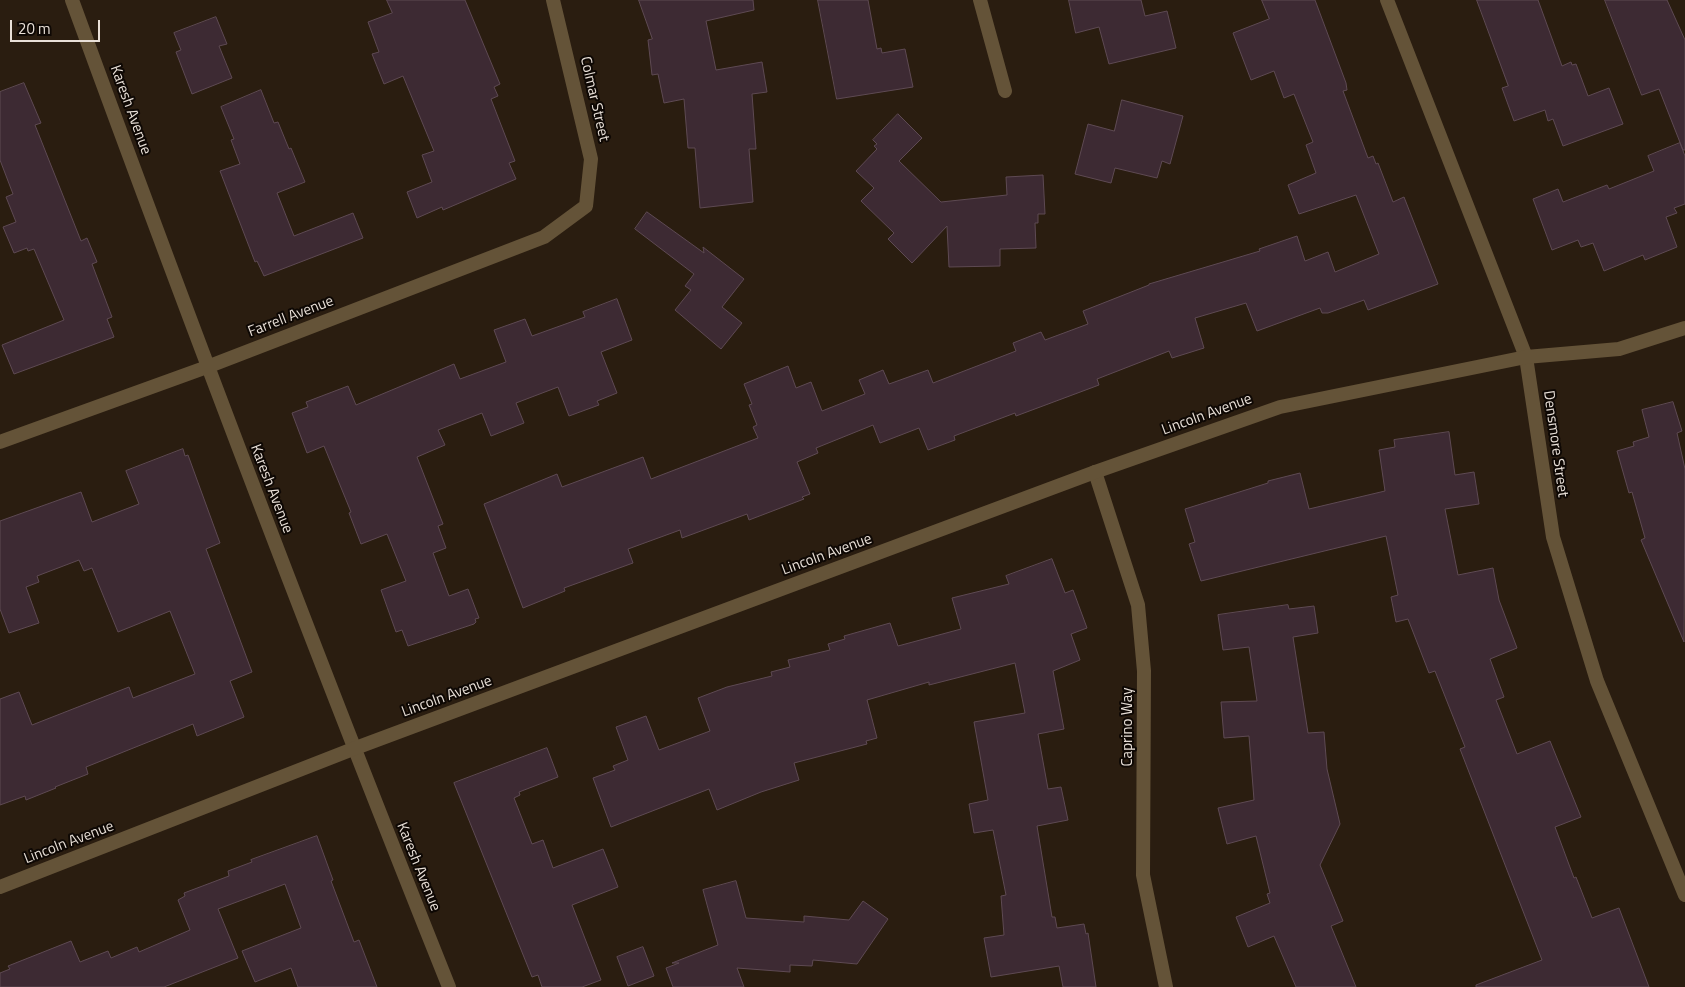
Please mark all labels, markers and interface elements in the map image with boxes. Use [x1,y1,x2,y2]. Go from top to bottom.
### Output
scale bar [12,10,102,42]
text: 20 m [18,17,51,40]
street label: Colmar Street [575,55,613,143]
street label: Karesh Avenue [105,63,155,157]
street label: Farrell Avenue [246,292,336,342]
street label: Lincoln Avenue [1159,390,1255,440]
street label: Densmore Street [1539,390,1571,498]
street label: Karesh Avenue [246,442,296,536]
street label: Lincoln Avenue [779,530,875,580]
street label: Lincoln Avenue [399,672,495,722]
street label: Caprino Way [1119,687,1137,767]
street label: Lincoln Avenue [22,818,116,868]
street label: Karesh Avenue [392,820,444,914]

